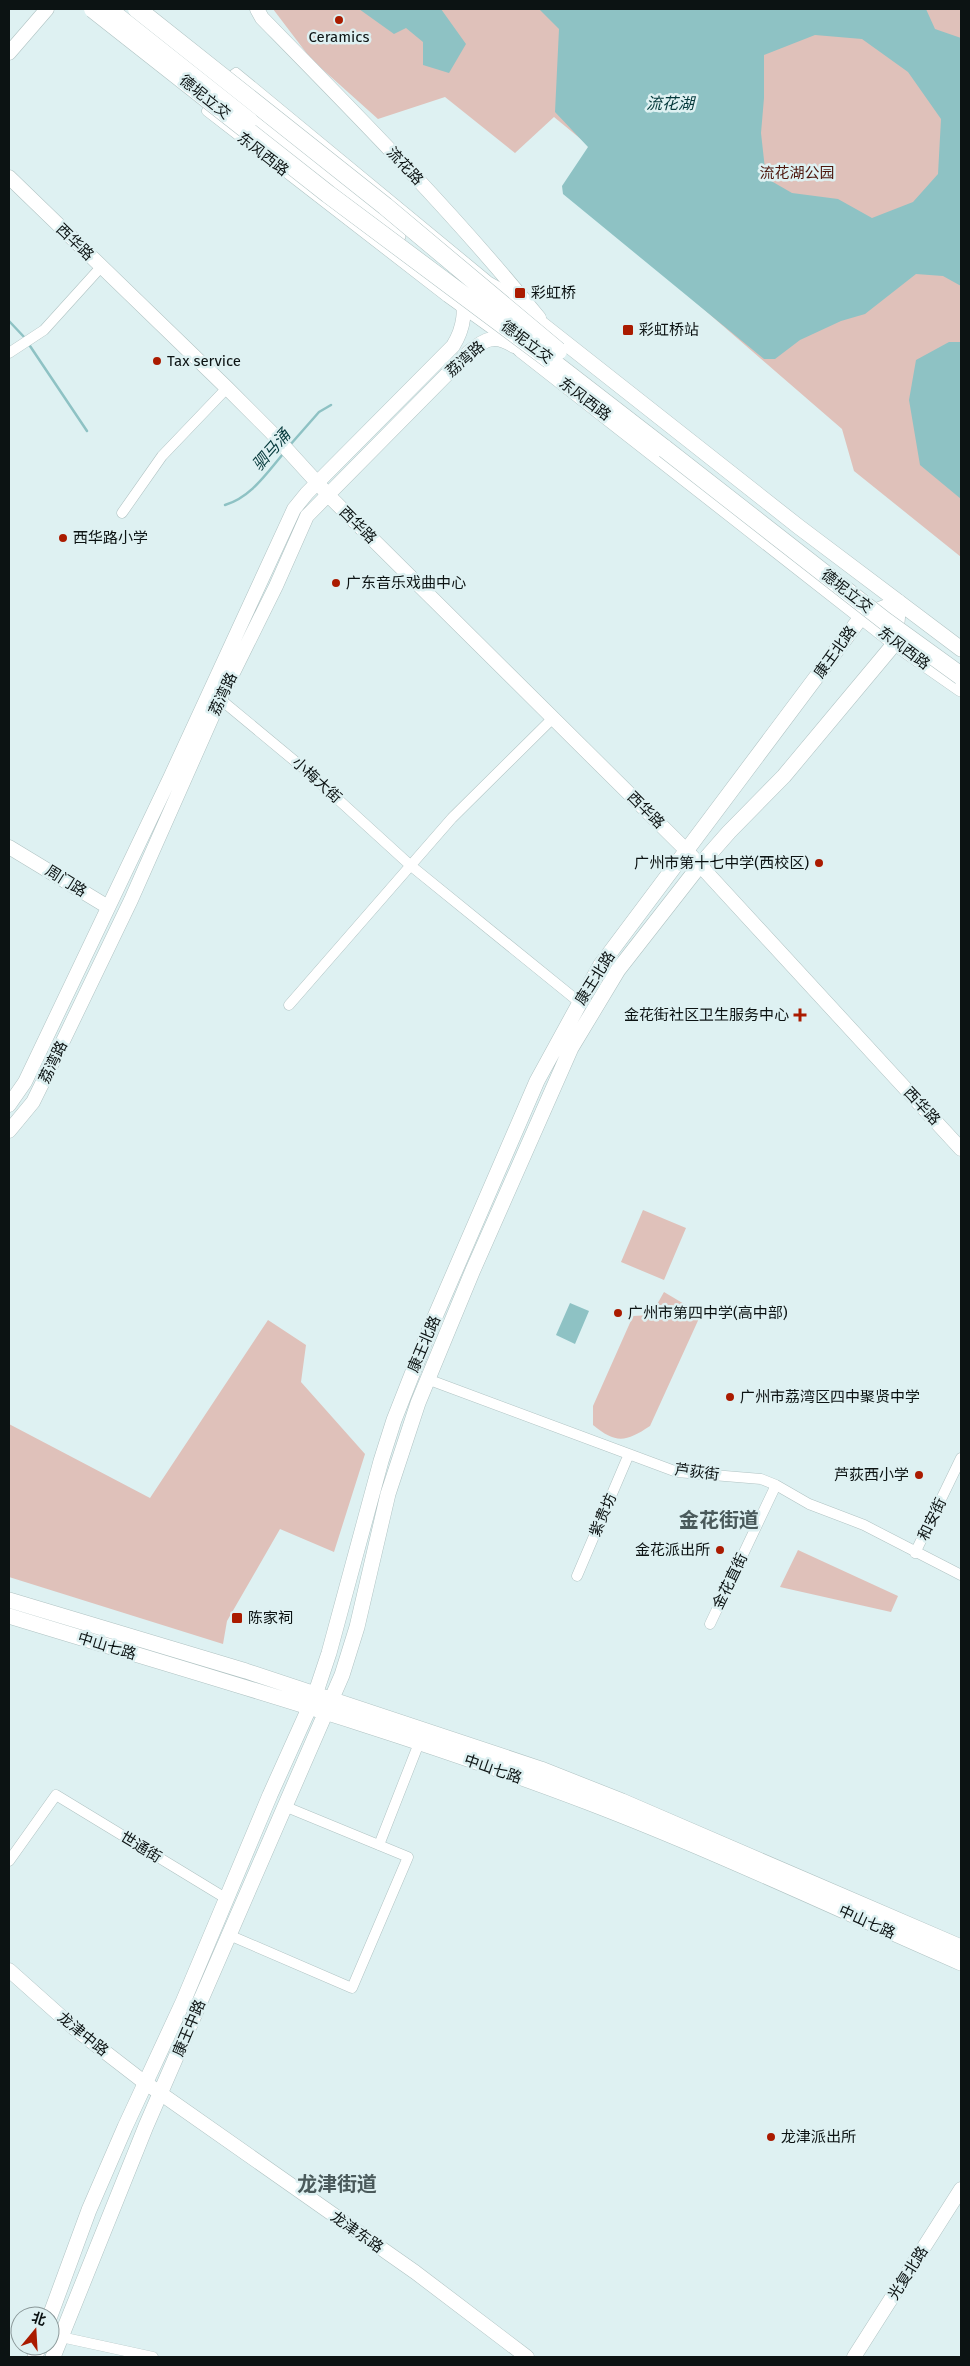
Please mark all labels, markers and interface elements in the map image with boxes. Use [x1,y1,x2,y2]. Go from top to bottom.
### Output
marker: Ceramics [333,14,345,26]
place label: Ceramics [309,28,369,46]
street label: 德坭立交 [176,71,234,123]
water label: 流花湖 [646,94,697,113]
street label: 东风西路 [234,128,292,180]
street label: 流花路 [383,143,427,189]
park label: 流花湖公园 [759,164,835,182]
street label: 西华路 [53,220,97,264]
place label: 彩虹桥 [531,284,576,302]
marker: 彩虹桥 [513,286,527,300]
street label: 德坭立交 [498,317,556,367]
place label: 彩虹桥站 [639,321,699,339]
marker: 彩虹桥站 [621,323,635,337]
street label: 荔湾路 [442,337,488,381]
place label: Tax service [167,352,241,370]
marker: Tax service [151,355,163,367]
street label: 东风西路 [556,374,614,424]
water label: 驷马涌 [248,424,295,474]
street label: 西华路 [336,503,380,547]
place label: 西华路小学 [73,529,148,547]
marker: 西华路小学 [57,532,69,544]
street label: 德坭立交 [818,565,876,617]
place label: 广东音乐戏曲中心 [346,574,466,592]
marker: 广东音乐戏曲中心 [330,577,342,589]
street label: 康王北路 [810,622,860,682]
street label: 东风西路 [875,623,933,673]
street label: 荔湾路 [205,670,241,718]
street label: 小梅大街 [289,753,345,807]
street label: 西华路 [624,788,668,832]
place label: 广州市第十七中学(西校区) [634,854,809,872]
marker: 广州市第十七中学(西校区) [813,857,825,869]
street label: 周门路 [42,861,90,901]
street label: 康王北路 [571,948,619,1008]
place label: 金花街社区卫生服务中心 [624,1006,789,1024]
marker: 金花街社区卫生服务中心 [793,1008,807,1022]
street label: 荔湾路 [35,1038,71,1086]
street label: 西华路 [900,1083,944,1129]
place label: 广州市第四中学(高中部) [628,1304,788,1322]
marker: 广州市第四中学(高中部) [612,1307,624,1319]
street label: 康王北路 [404,1313,444,1375]
place label: 广州市荔湾区四中聚贤中学 [740,1388,920,1406]
marker: 广州市荔湾区四中聚贤中学 [724,1391,736,1403]
street label: 芦荻街 [674,1460,720,1484]
place label: 芦荻西小学 [834,1466,909,1484]
marker: 芦荻西小学 [913,1469,925,1481]
street label: 紫贵坊 [586,1491,620,1539]
street label: 和安街 [914,1495,950,1543]
district label: 金花街道 [679,1508,759,1532]
place label: 金花派出所 [635,1541,710,1559]
marker: 金花派出所 [714,1544,726,1556]
street label: 金花直街 [709,1550,751,1612]
place label: 陈家祠 [248,1609,293,1627]
marker: 陈家祠 [230,1611,244,1625]
street label: 中山七路 [76,1629,138,1663]
street label: 中山七路 [462,1751,524,1787]
street label: 世通街 [117,1828,165,1866]
street label: 中山七路 [836,1902,898,1942]
street label: 康王中路 [169,1997,209,2059]
street label: 龙津中路 [54,2008,112,2060]
place label: 龙津派出所 [781,2128,856,2146]
marker: 龙津派出所 [765,2131,777,2143]
district label: 龙津街道 [297,2172,377,2196]
street label: 龙津东路 [327,2207,387,2257]
street label: 光复北路 [884,2243,932,2303]
north arrow [10,2306,60,2356]
text: 北 [30,2309,48,2329]

